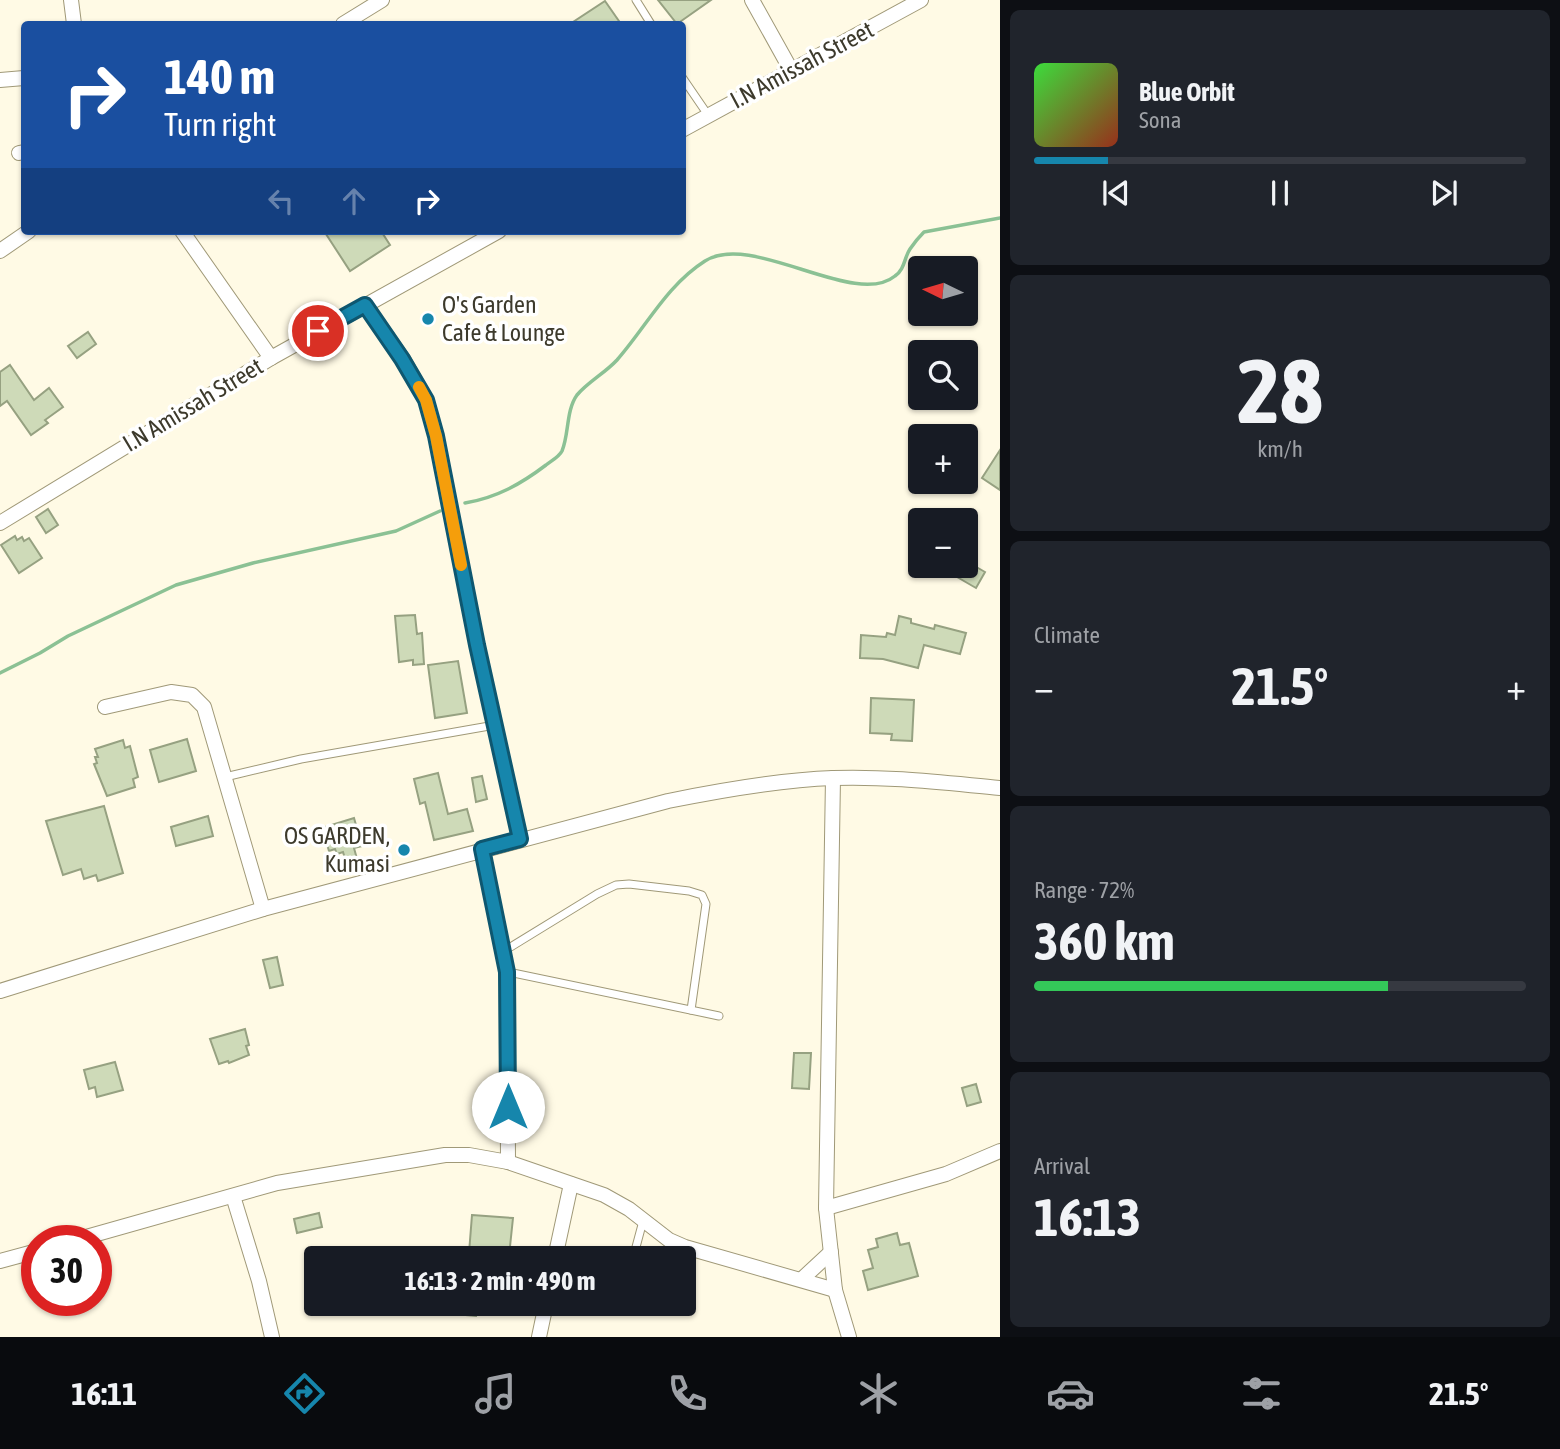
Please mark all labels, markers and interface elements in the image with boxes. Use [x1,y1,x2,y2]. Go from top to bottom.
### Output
street label: I.N Amissah Street [726,15,878,114]
text: 140 m [164,48,275,104]
icon: right [49,49,140,140]
text: Blue Orbit [1139,77,1235,107]
text: Turn right [164,106,277,143]
text: Sona [1139,107,1181,133]
icon: previous [1097,174,1135,212]
icon: pause [1261,174,1299,212]
icon: next [1425,174,1463,212]
icon: left [262,182,300,220]
icon: ahead [335,182,373,220]
icon: right [408,182,446,220]
north arrow [908,256,978,326]
map controls [908,256,978,578]
place label: O's Garden Cafe & Lounge [442,291,565,346]
pin [288,301,348,361]
marker: O's Garden Cafe & Lounge [420,311,436,327]
icon: arrive [299,312,337,350]
text: 28 [1237,338,1323,442]
button: search [908,340,978,410]
street label: I.N Amissah Street [118,352,268,457]
button: + [908,424,978,494]
text: km/h [1257,436,1303,462]
button: − [908,508,978,578]
text: Climate [1034,622,1100,648]
text: 21.5° [1232,656,1328,716]
text: − [1034,665,1054,708]
text: + [1506,665,1526,708]
place label: OS GARDEN, Kumasi [284,822,390,877]
marker: OS GARDEN, Kumasi [396,842,412,858]
text: Range · 72% [1034,877,1134,903]
text: 360 km [1034,911,1175,971]
position arrow [471,1070,545,1144]
text: Arrival [1034,1153,1090,1179]
text: 16:13 [1034,1187,1141,1247]
speed limit sign: 30 [21,1225,112,1316]
text: 16:13 · 2 min · 490 m [405,1266,595,1296]
icon: directions [280,1369,329,1418]
icon: music [471,1369,520,1418]
icon: phone [663,1369,712,1418]
icon: climate [854,1369,903,1418]
icon: car [1046,1369,1095,1418]
icon: filters [1237,1369,1286,1418]
text: 16:11 [71,1375,137,1412]
text: 21.5° [1429,1375,1489,1412]

